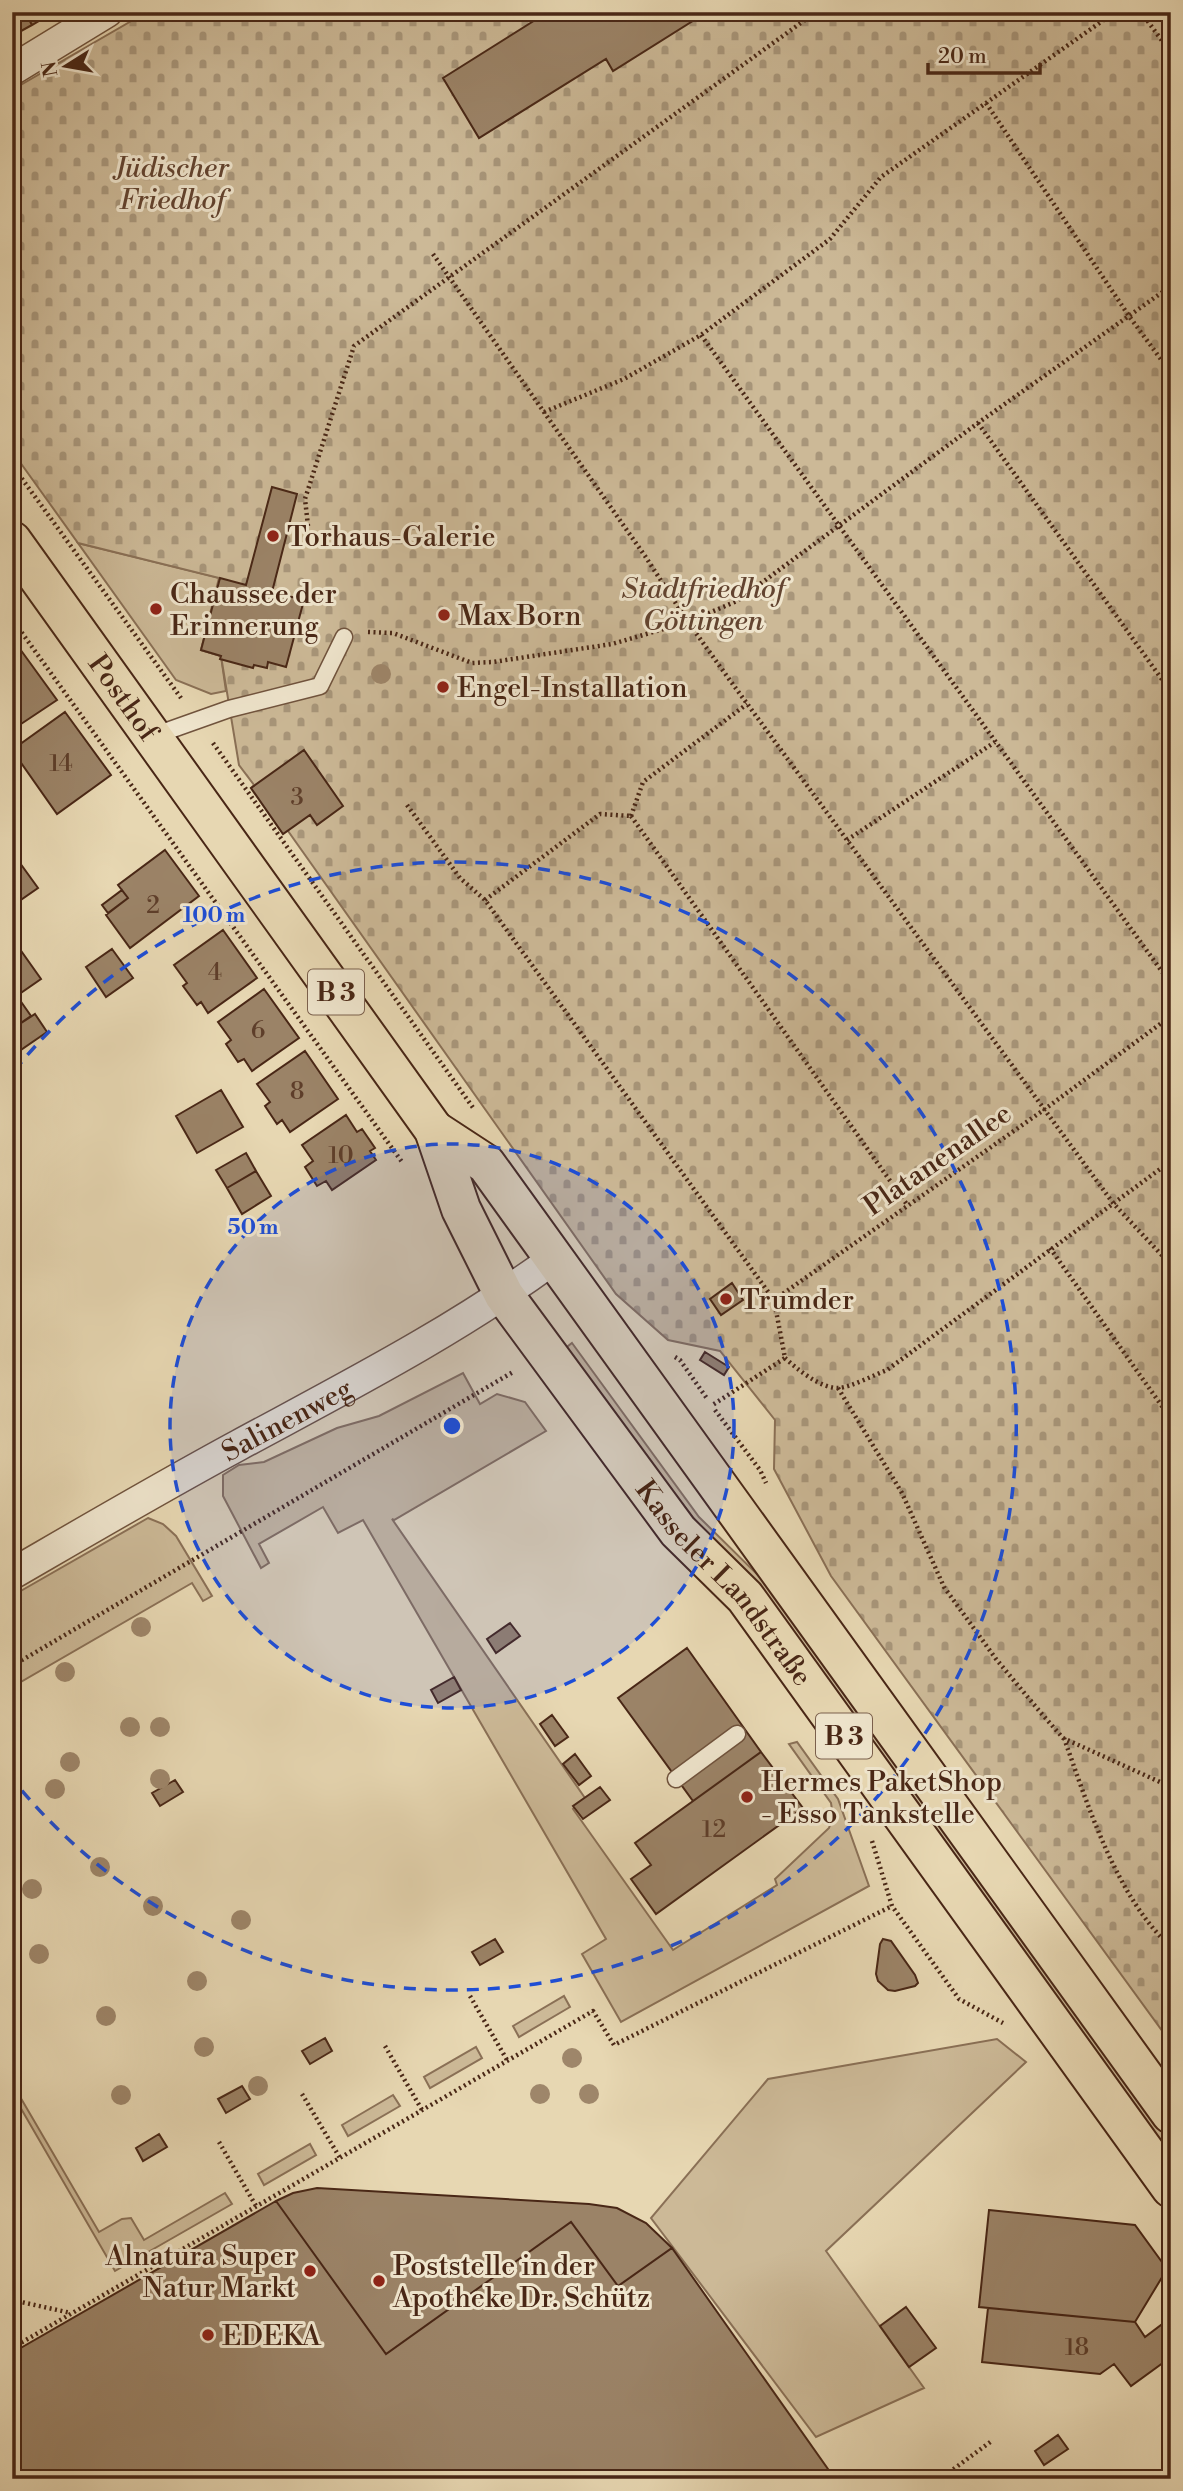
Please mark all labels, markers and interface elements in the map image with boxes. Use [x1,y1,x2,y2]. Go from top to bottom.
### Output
north arrow [32,32,102,102]
scale bar [928,32,1040,76]
text: 20 m [938,44,987,70]
text: N [37,59,64,79]
park label: Jüdischer Friedhof [112,151,231,218]
place label: Torhaus-Galerie [287,520,496,555]
marker: Torhaus-Galerie [265,528,281,544]
park label: Stadtfriedhof Göttingen [622,572,791,639]
place label: Chaussee der Erinnerung [170,577,337,644]
place label: Max Born [458,599,582,634]
marker: Chaussee der Erinnerung [148,601,164,617]
marker: Max Born [436,607,452,623]
street label: Posthof [80,648,166,749]
place label: Engel-Installation [457,671,688,706]
marker: Engel-Installation [435,679,451,695]
house number: 14 [49,749,73,779]
house number: 3 [290,783,304,813]
house number: 2 [146,891,160,921]
text: 100 m [183,903,245,929]
house number: 4 [208,958,222,988]
road number: B 3 [308,970,364,1015]
house number: 6 [251,1016,265,1046]
house number: 8 [290,1077,304,1107]
street label: Platanenallee [857,1096,1019,1224]
house number: 10 [328,1141,354,1171]
text: 50 m [228,1215,278,1241]
place label: Trumder [740,1283,854,1318]
marker: Trumder [718,1291,734,1307]
street label: Salinenweg [216,1371,359,1470]
centre of rings [440,1414,464,1438]
street label: Kasseler Landstraße [627,1473,819,1693]
road number: B 3 [816,1714,872,1758]
place label: Hermes PaketShop - Esso Tankstelle [761,1765,1002,1832]
marker: Hermes PaketShop - Esso Tankstelle [739,1789,755,1805]
house number: 12 [702,1815,726,1845]
place label: Alnatura Super Natur Markt [104,2239,296,2306]
place label: Poststelle in der Apotheke Dr. Schütz [392,2249,650,2316]
marker: Alnatura Super Natur Markt [302,2263,318,2279]
marker: Poststelle in der Apotheke Dr. Schütz [371,2273,387,2289]
place label: EDEKA [222,2319,322,2354]
marker: EDEKA [200,2327,216,2343]
house number: 18 [1065,2333,1089,2363]

